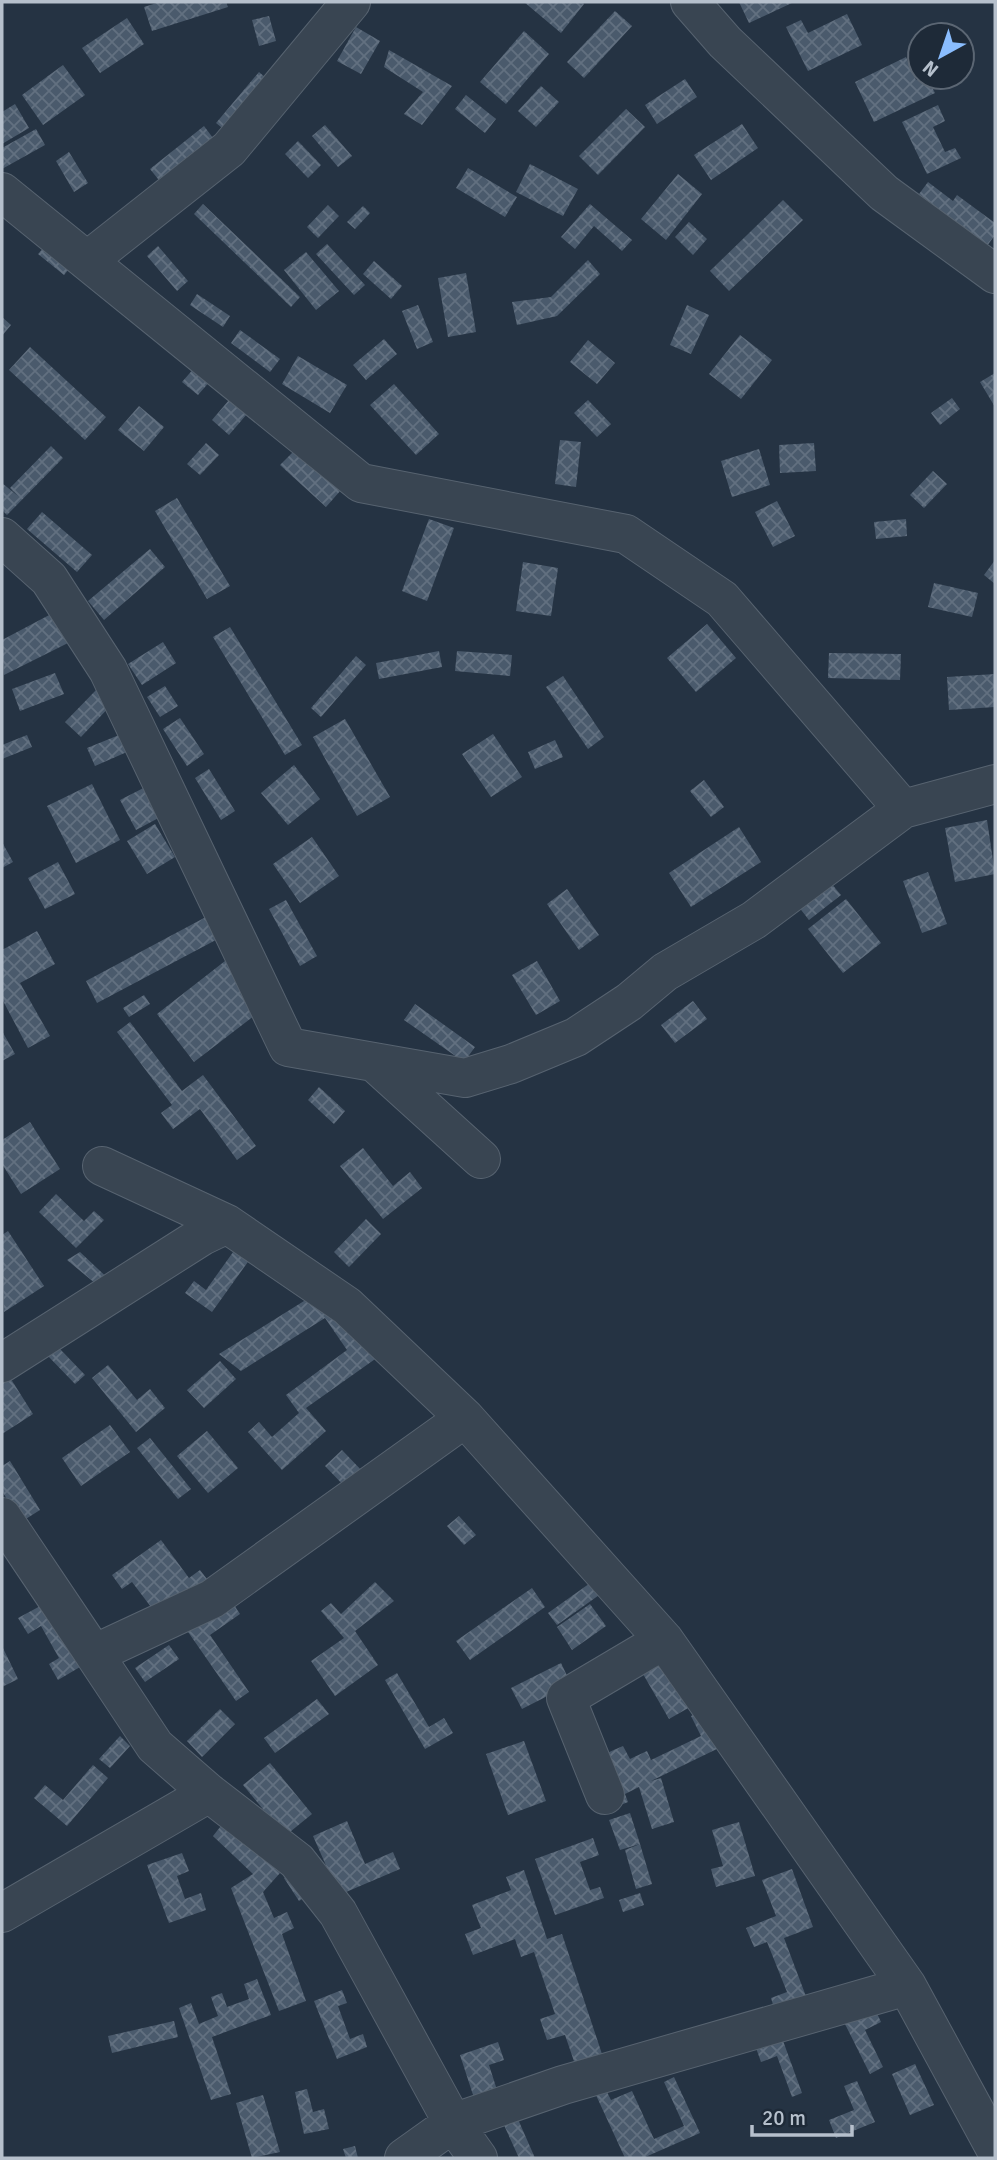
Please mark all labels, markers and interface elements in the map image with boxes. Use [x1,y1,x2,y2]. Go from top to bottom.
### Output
north arrow [906,21,976,91]
text: N [918,55,943,82]
scale bar [752,2094,852,2138]
text: 20 m [762,2105,806,2131]

